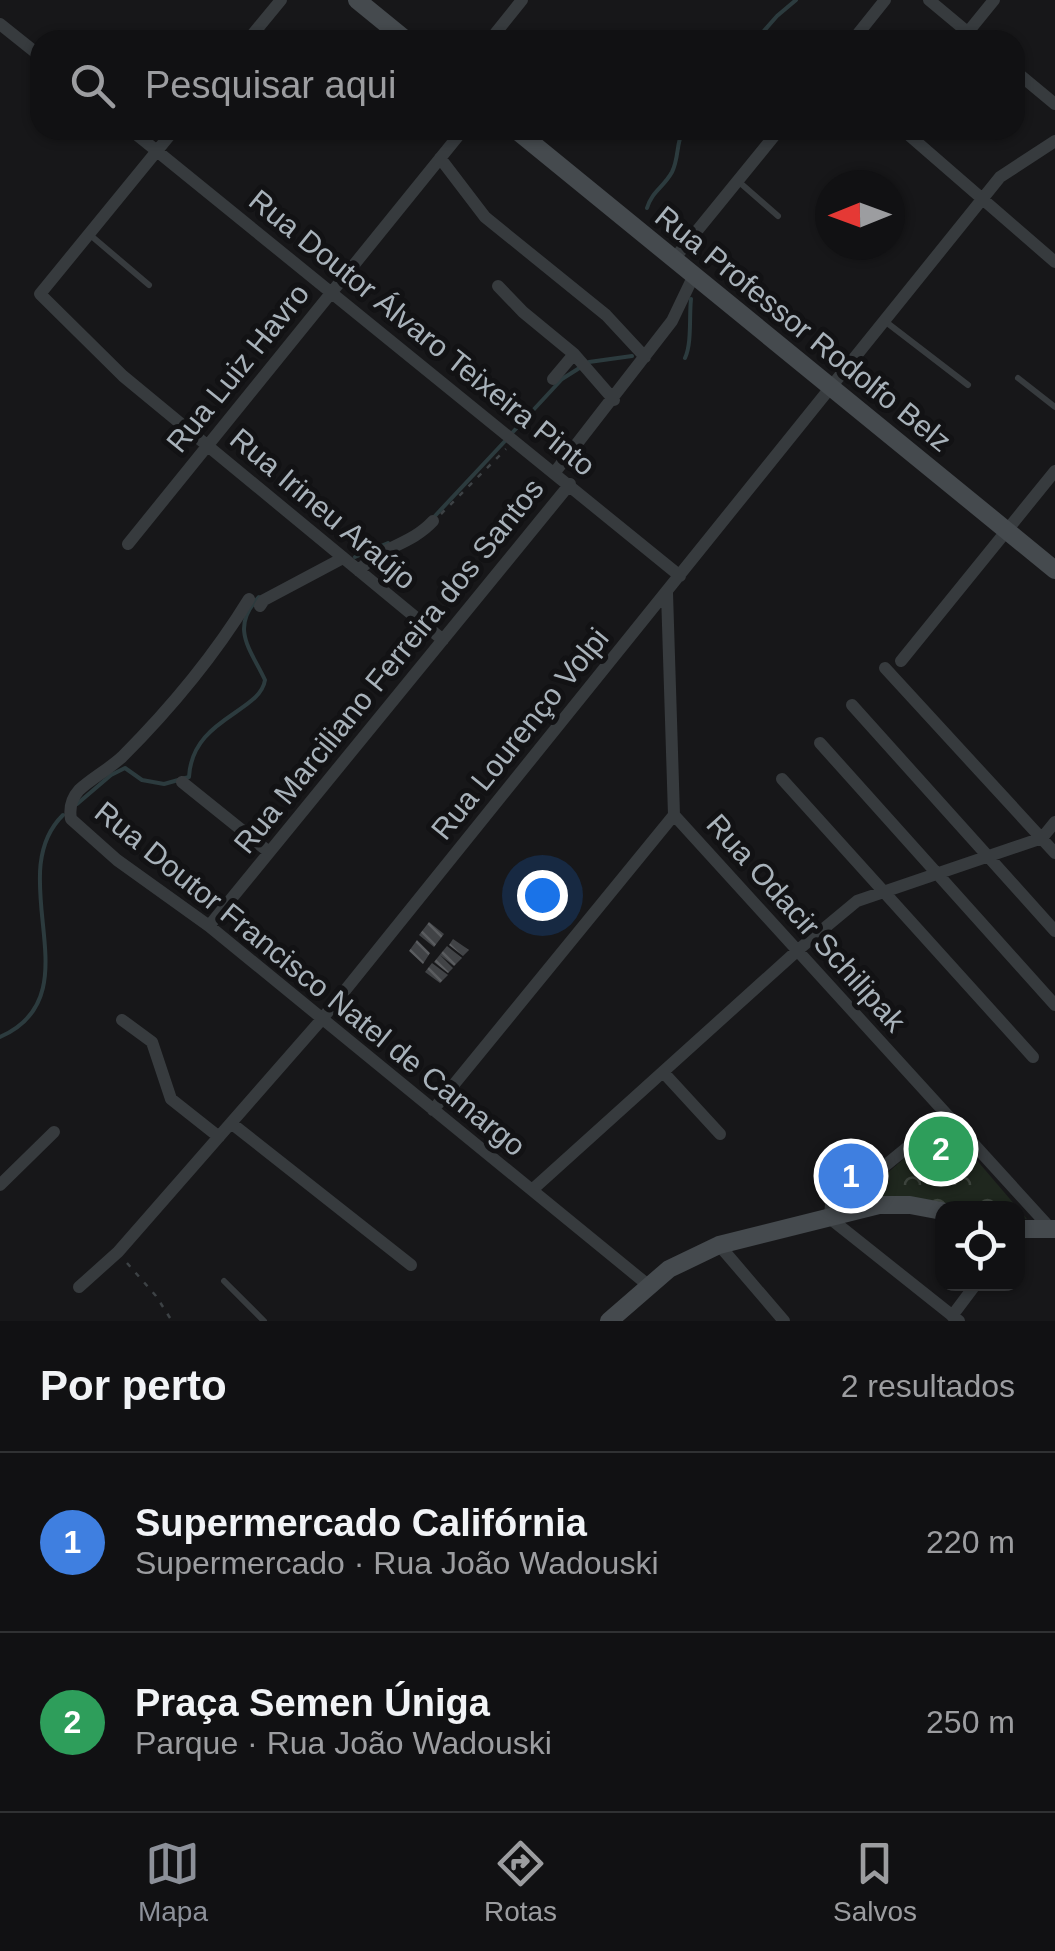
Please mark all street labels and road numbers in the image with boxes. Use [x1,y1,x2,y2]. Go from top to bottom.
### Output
street label: Rua Doutor Álvaro Teixeira Pinto [243,183,602,482]
street label: Rua Professor Rodolfo Belz [649,199,958,458]
street label: Rua Luiz Havro [160,277,315,458]
street label: Rua Irineu Araújo [224,421,423,596]
street label: Rua Marciliano Ferreira dos Santos [227,472,550,859]
street label: Rua Lourenço Volpi [424,622,615,846]
street label: Rua Doutor Francisco Natel de Camargo [89,795,532,1162]
street label: Rua Odacir Schilipak [700,808,913,1039]

